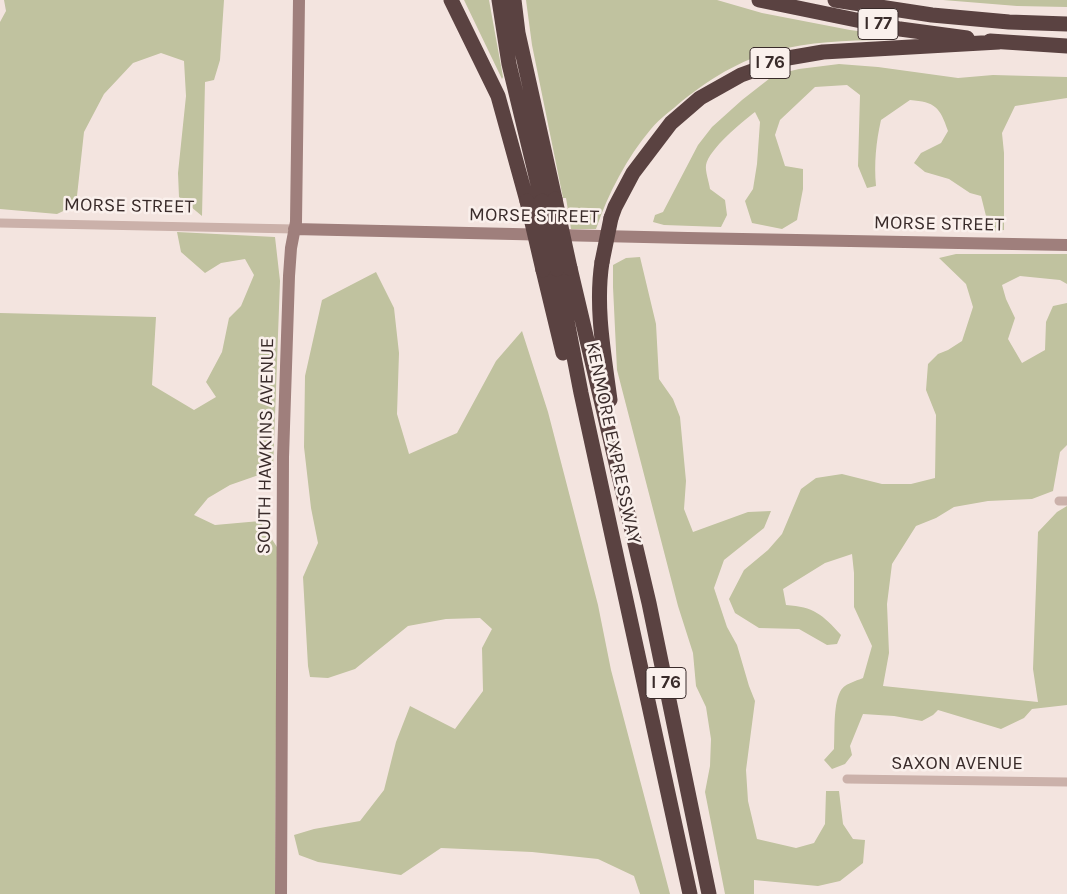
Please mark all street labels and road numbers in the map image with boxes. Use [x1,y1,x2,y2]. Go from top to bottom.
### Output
road number: I 77 [858,8,898,40]
road number: I 76 [750,48,790,78]
street label: MORSE STREET [64,193,194,219]
street label: MORSE STREET [469,203,599,229]
street label: MORSE STREET [874,211,1004,237]
street label: SOUTH HAWKINS AVENUE [253,337,279,555]
street label: KENMORE EXPRESSWAY [580,340,646,546]
road number: I 76 [646,668,686,698]
street label: SAXON AVENUE [891,753,1023,775]

